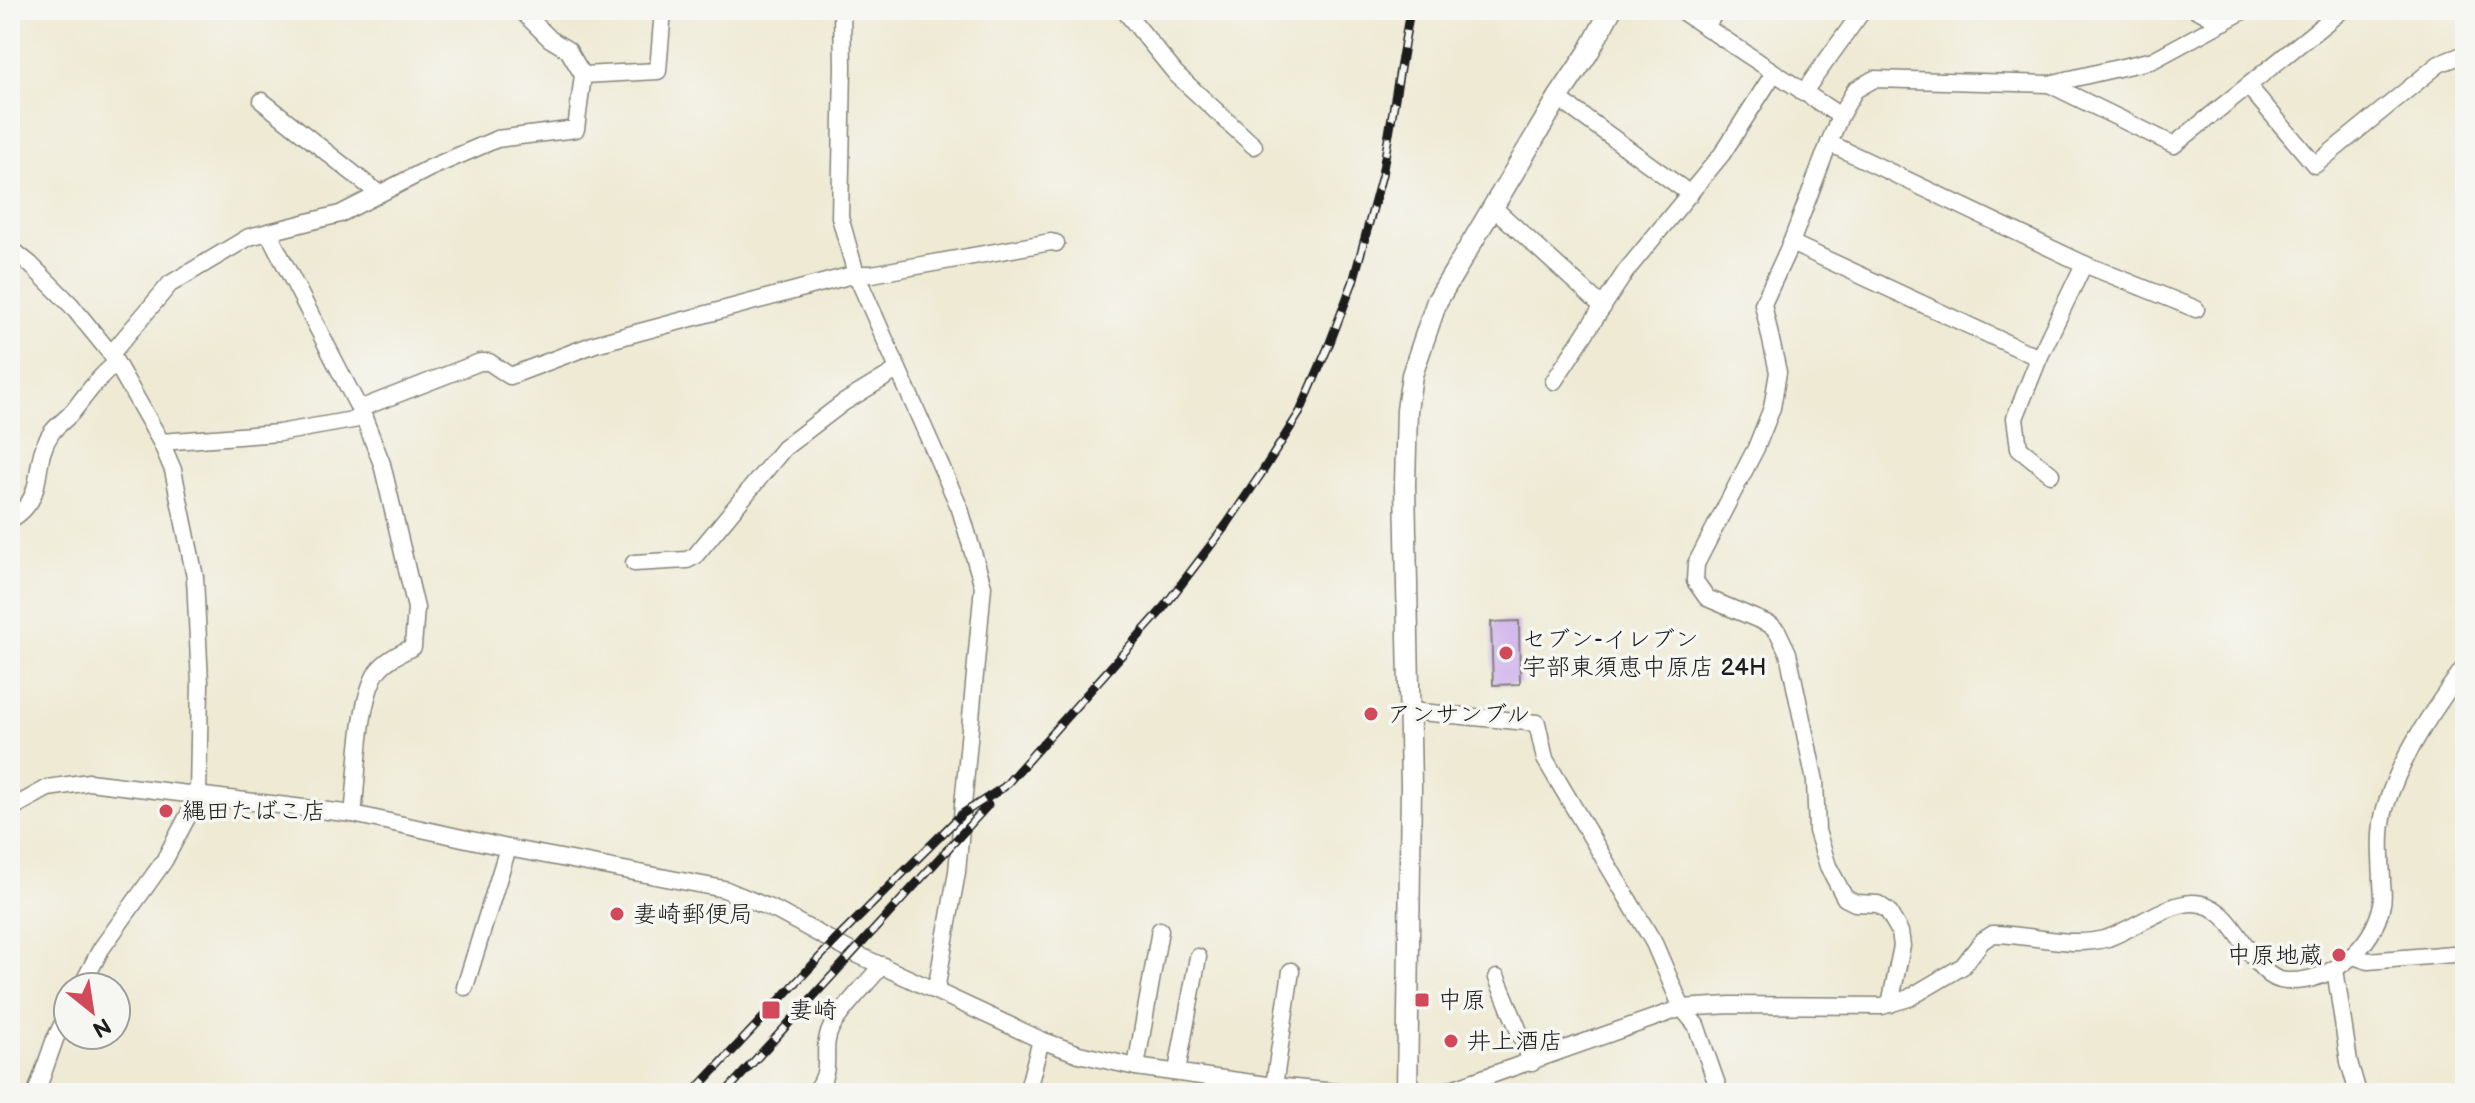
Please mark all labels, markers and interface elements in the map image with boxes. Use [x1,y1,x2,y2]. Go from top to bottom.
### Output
place label: セブン-イレブン 宇部東須恵中原店 24H [1522,625,1766,682]
marker: セブン-イレブン 宇部東須恵中原店 24H [1497,644,1515,662]
place label: アンサンブル [1387,700,1530,729]
marker: アンサンブル [1362,705,1380,723]
place label: 縄田たばこ店 [182,797,326,826]
marker: 縄田たばこ店 [157,802,175,820]
place label: 妻崎郵便局 [633,900,753,929]
marker: 妻崎郵便局 [608,905,626,923]
place label: 中原地蔵 [2227,941,2323,970]
marker: 中原地蔵 [2330,946,2348,964]
north arrow [52,971,132,1051]
place label: 中原 [1438,986,1486,1015]
marker: 中原 [1413,991,1431,1009]
place label: 妻崎 [789,996,837,1025]
marker: 妻崎 [760,999,782,1021]
text: N [87,1011,115,1043]
place label: 井上酒店 [1467,1027,1563,1056]
marker: 井上酒店 [1442,1032,1460,1050]

